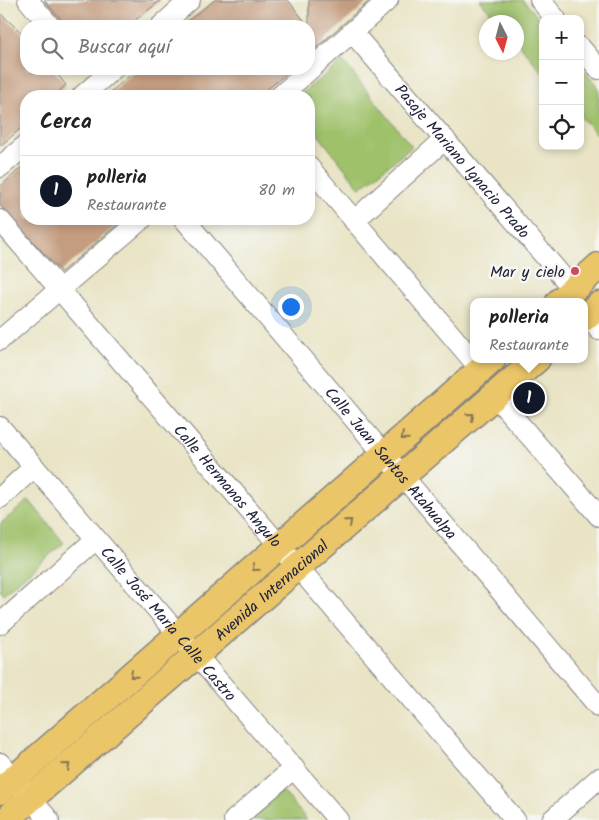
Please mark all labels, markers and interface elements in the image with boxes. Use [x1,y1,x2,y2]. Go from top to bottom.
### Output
north arrow [479,15,524,60]
map controls [539,15,584,150]
button: + [539,15,584,60]
search box [20,20,315,75]
text: Buscar aquí [78,33,170,63]
icon: search [38,34,66,62]
button: − [539,60,584,105]
street label: Pasaje Mariano Ignacio Prado [388,79,535,245]
button: locate [539,105,584,150]
text: Cerca [40,106,92,139]
text: polleria [87,163,147,193]
text: 1 [54,178,58,203]
text: 80 m [258,178,295,203]
text: Restaurante [87,193,166,218]
place label: Mar y cielo [490,260,565,285]
marker: Mar y cielo [569,265,581,277]
your location [278,294,304,320]
popup [470,298,588,363]
text: polleria [489,303,549,333]
text: Restaurante [489,333,569,358]
pin: 1 [513,379,545,417]
street label: Calle Juan Santos Atahualpa [318,382,462,546]
one-way arrow [466,413,475,422]
street label: Calle Hermanos Angulo [167,419,287,554]
one-way arrow [400,432,409,441]
one-way arrow [343,519,352,528]
street label: Avenida Internacional [209,534,335,648]
street label: Calle José Maria Calle Castro [94,541,242,708]
one-way arrow [252,562,261,571]
one-way arrow [130,669,139,678]
one-way arrow [62,763,71,772]

